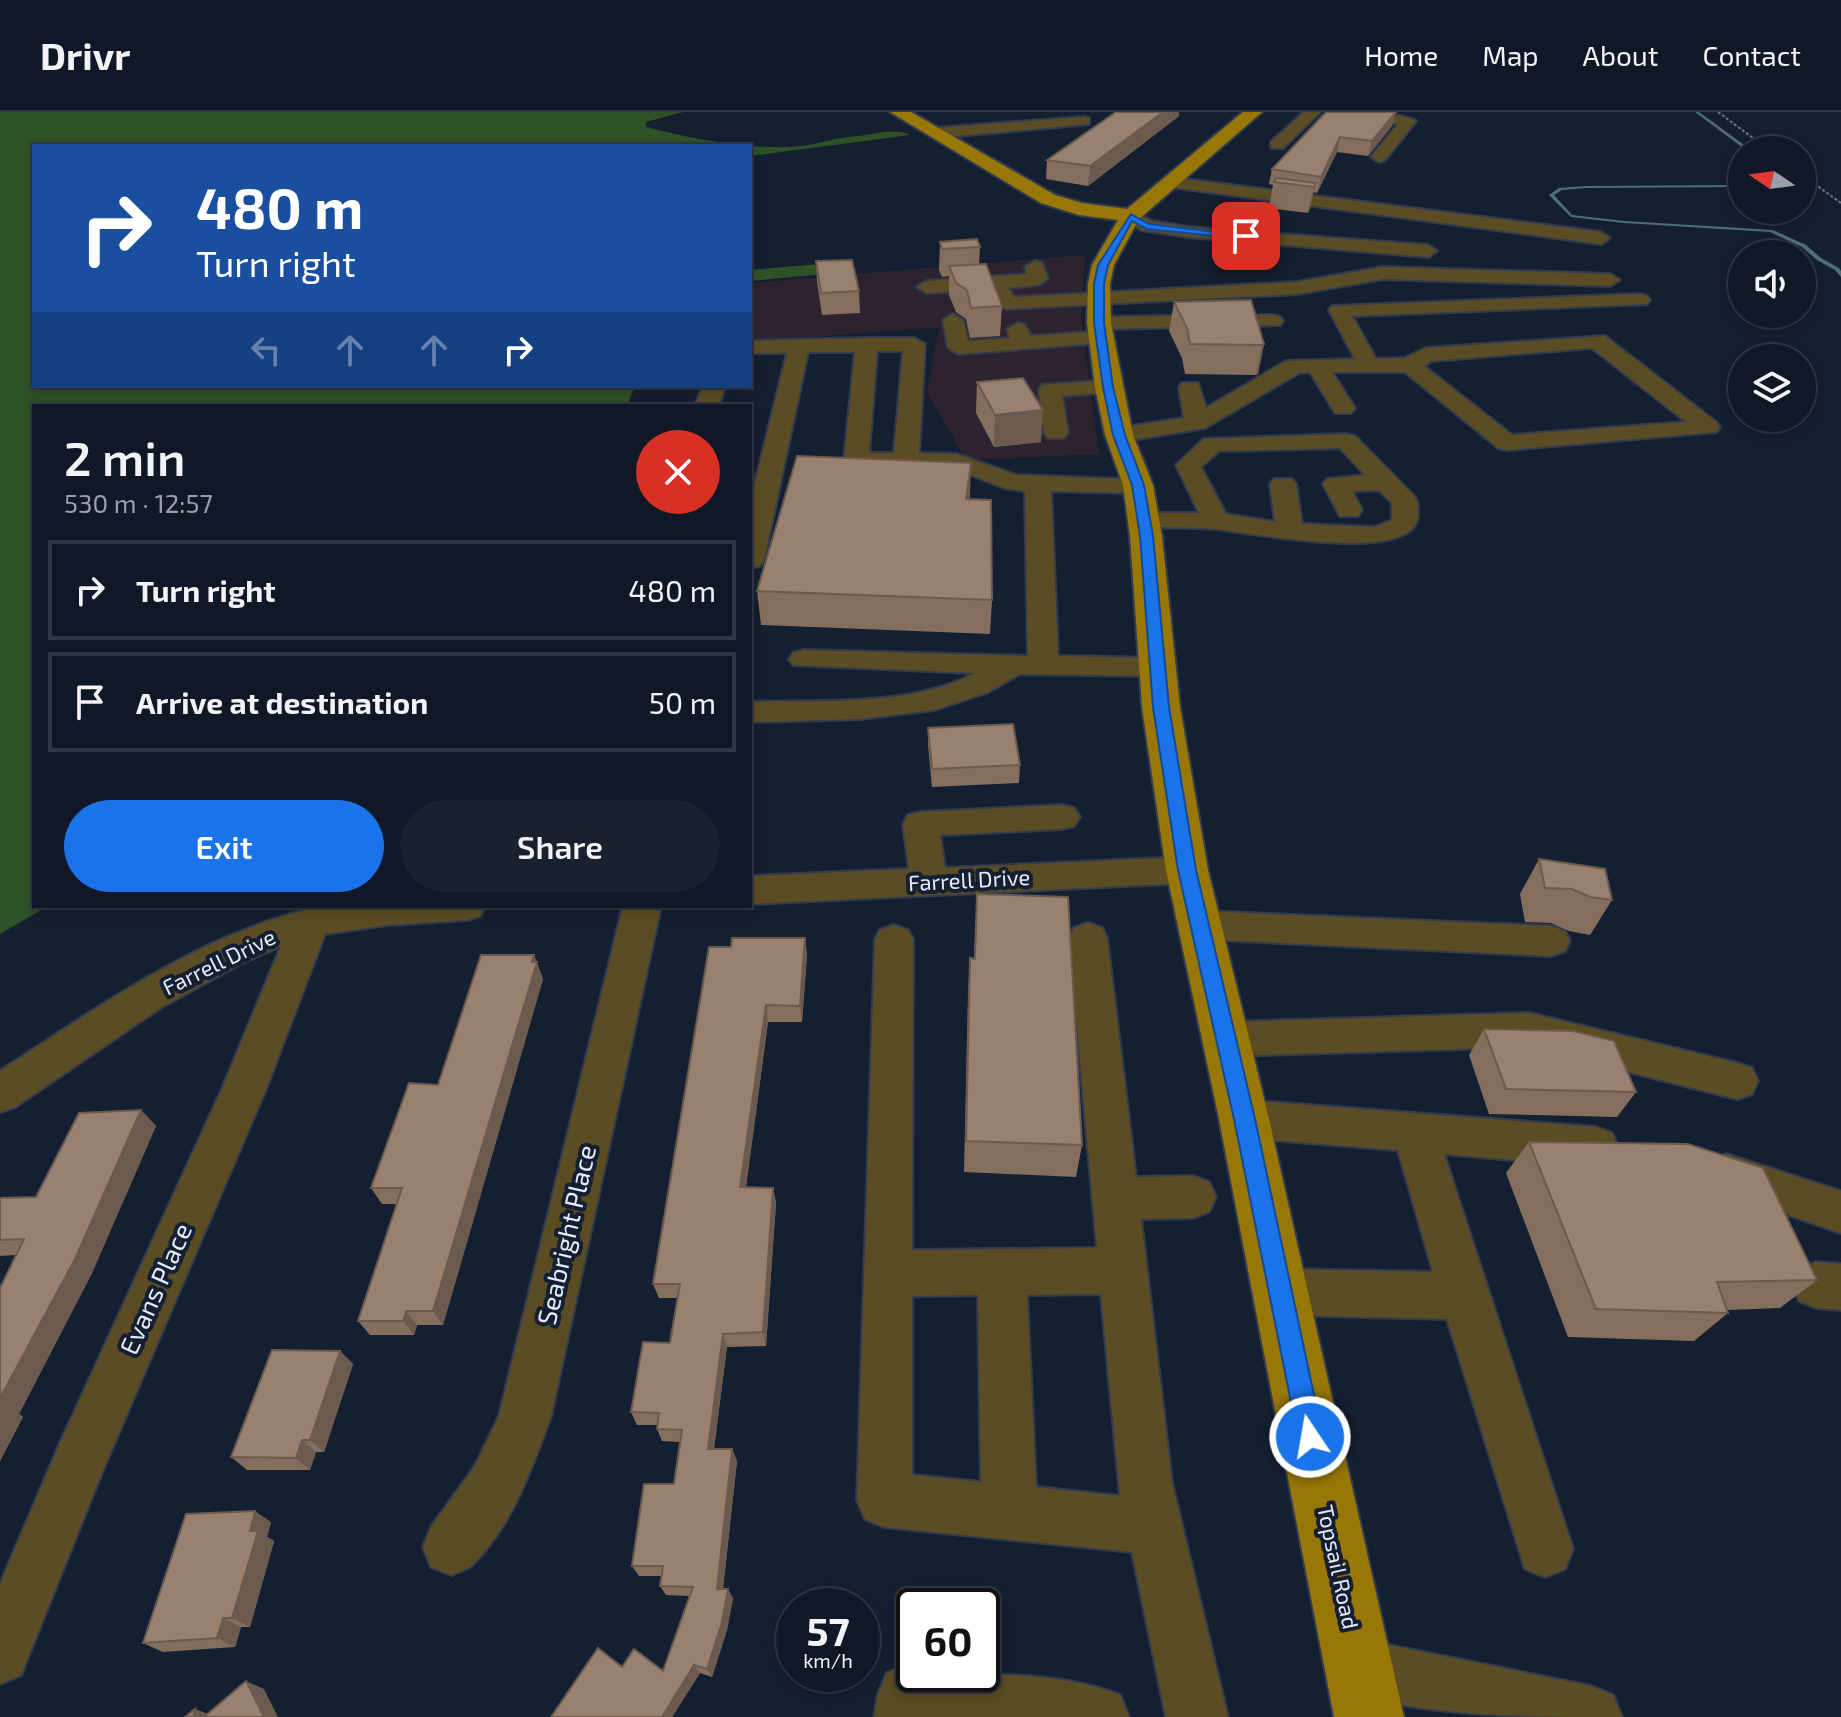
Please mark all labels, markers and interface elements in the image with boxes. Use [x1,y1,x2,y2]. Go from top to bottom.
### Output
text: Drivr [40,32,130,78]
text: Home [1364,38,1438,72]
text: Map [1482,38,1539,72]
text: About [1583,38,1658,72]
text: Contact [1702,38,1801,72]
north arrow [1728,136,1816,224]
map controls [1728,136,1816,432]
text: 480 m [196,173,363,240]
icon: right [64,176,168,280]
pin [1212,202,1280,270]
icon: arrive [1224,214,1268,258]
button: sound [1728,240,1816,328]
text: Turn right [196,241,356,284]
icon: left [244,328,288,372]
icon: ahead [328,328,372,372]
icon: ahead [412,328,456,372]
icon: right [496,328,540,372]
button: layers [1728,344,1816,432]
text: 2 min [64,428,185,486]
button: close [636,430,720,514]
text: 530 m · 12:57 [64,487,213,518]
icon: right [68,568,112,612]
text: Turn right [136,572,276,608]
text: 480 m [628,572,716,608]
icon: arrive [68,680,112,724]
text: Arrive at destination [136,684,428,720]
text: 50 m [649,684,716,720]
button: Exit [64,800,384,892]
button: Share [400,800,720,892]
street label: Farrell Drive [907,863,1031,895]
street label: Farrell Drive [158,923,279,1000]
street label: Seabright Place [530,1142,601,1328]
street label: Evans Place [112,1218,197,1359]
position arrow [1268,1395,1352,1479]
street label: Topsail Road [1313,1503,1365,1631]
speed limit sign: 60 [896,1588,1000,1692]
text: 57 [806,1606,850,1654]
text: km/h [803,1648,853,1672]

